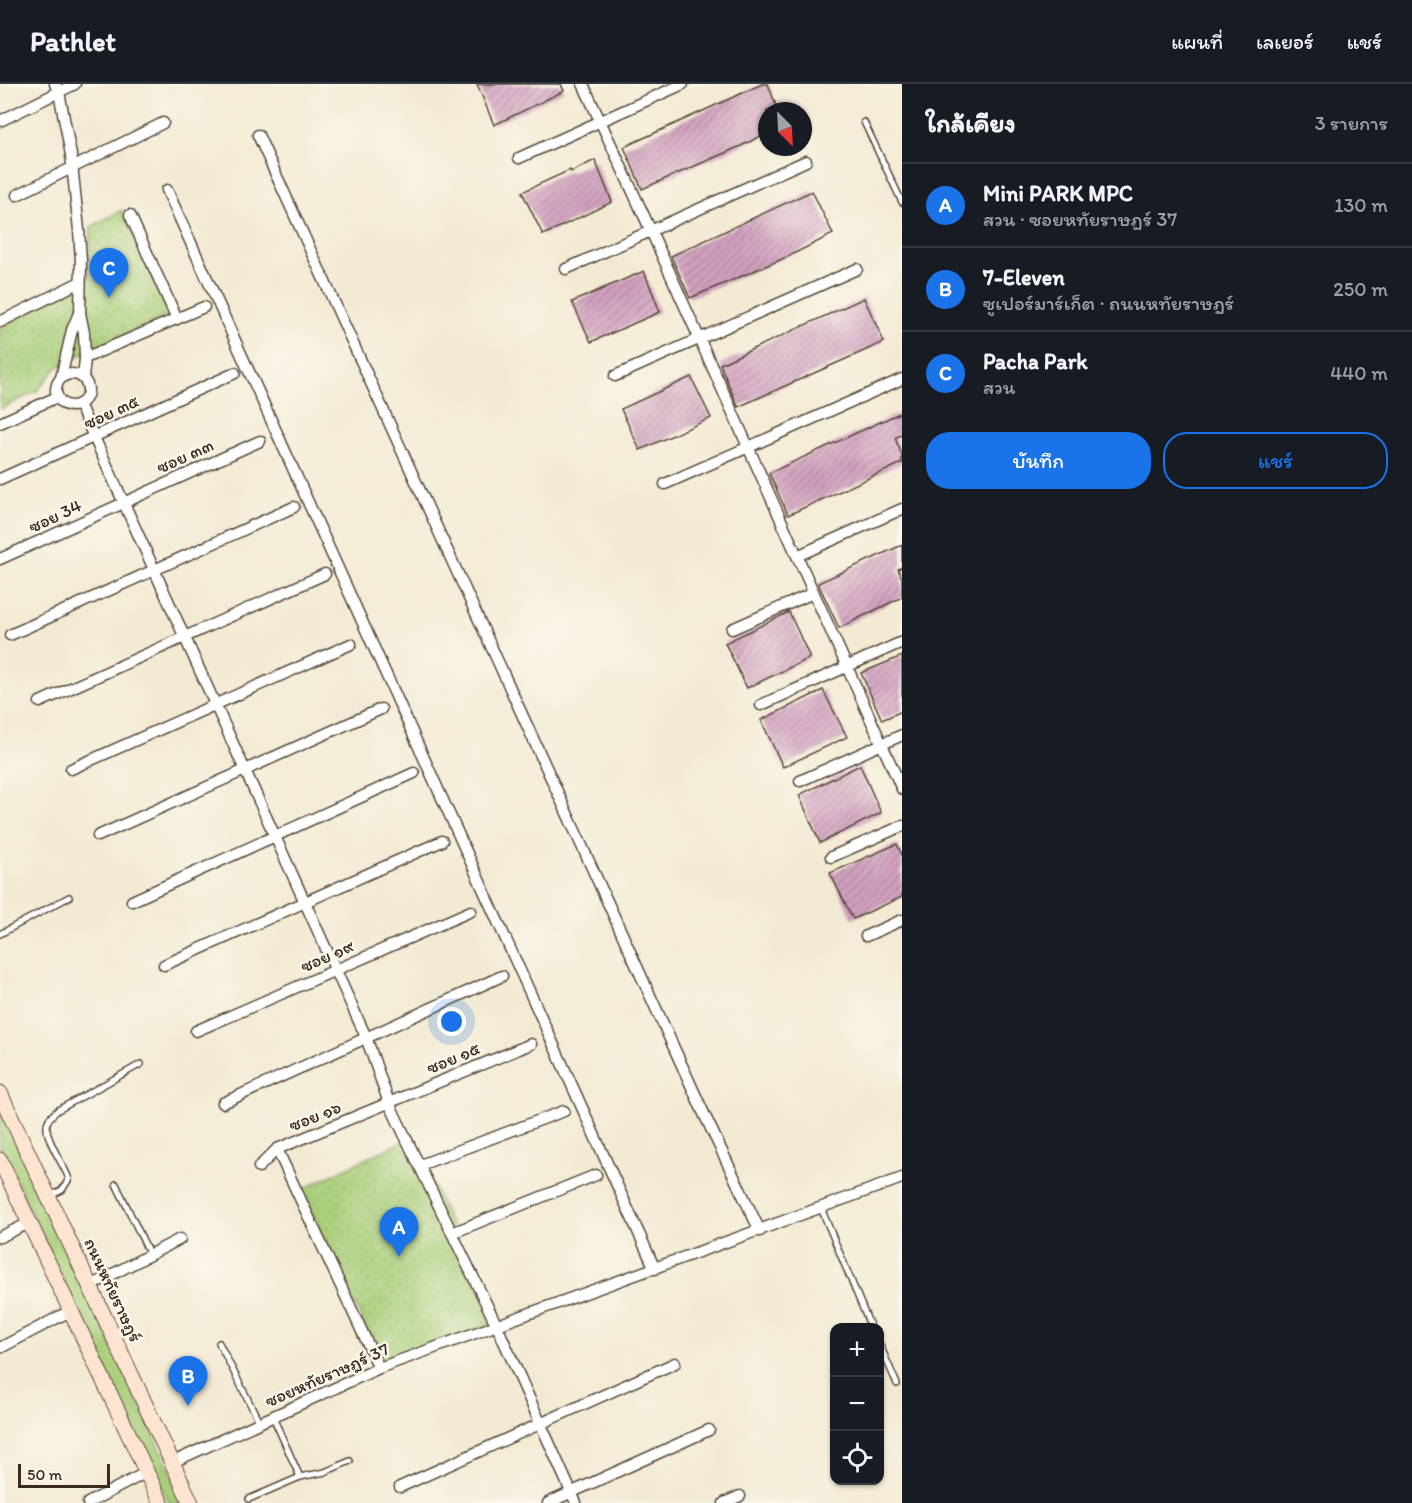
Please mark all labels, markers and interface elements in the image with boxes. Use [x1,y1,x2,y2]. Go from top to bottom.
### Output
text: Pathlet [30,24,116,58]
text: แผนที่ [1171,29,1223,54]
text: เลเยอร์ [1256,29,1314,54]
text: แชร์ [1347,29,1382,54]
north arrow [758,102,812,156]
text: ใกล้เคียง [926,107,1016,139]
text: 3 รายการ [1315,111,1388,135]
text: Mini PARK MPC [983,180,1133,207]
text: A [939,193,952,217]
text: 130 m [1334,193,1388,217]
text: สวน · ซอยหทัยราษฎร์ 37 [983,207,1177,231]
pin: C [90,248,128,298]
text: 7-Eleven [983,264,1065,291]
text: B [939,277,952,301]
text: 250 m [1333,277,1388,301]
text: ซูเปอร์มาร์เก็ต · ถนนหทัยราษฎร์ [983,291,1234,315]
text: Pacha Park [983,348,1088,375]
text: C [939,361,952,385]
text: 440 m [1330,361,1388,385]
text: สวน [983,375,1015,399]
street label: ซอย ๓๕ [80,390,142,434]
button: บันทึก [926,432,1151,489]
button: แชร์ [1163,432,1388,489]
street label: ซอย ๓๓ [153,434,217,478]
street label: ซอย 34 [25,494,85,538]
street label: ซอย ๑๙ [297,935,357,977]
your location [437,1007,466,1036]
street label: ซอย ๑๕ [423,1037,483,1079]
street label: ซอย ๑๖ [286,1096,344,1136]
pin: A [380,1208,418,1257]
street label: ถนนหทัยราษฎร์ [79,1234,147,1346]
map controls [830,1323,884,1485]
button: + [830,1323,884,1377]
street label: ซอยหทัยราษฎร์ 37 [262,1338,392,1412]
pin: B [168,1356,207,1406]
button: − [830,1377,884,1431]
button: locate [830,1431,884,1485]
scale bar [18,1461,110,1488]
text: 50 m [27,1465,62,1484]

